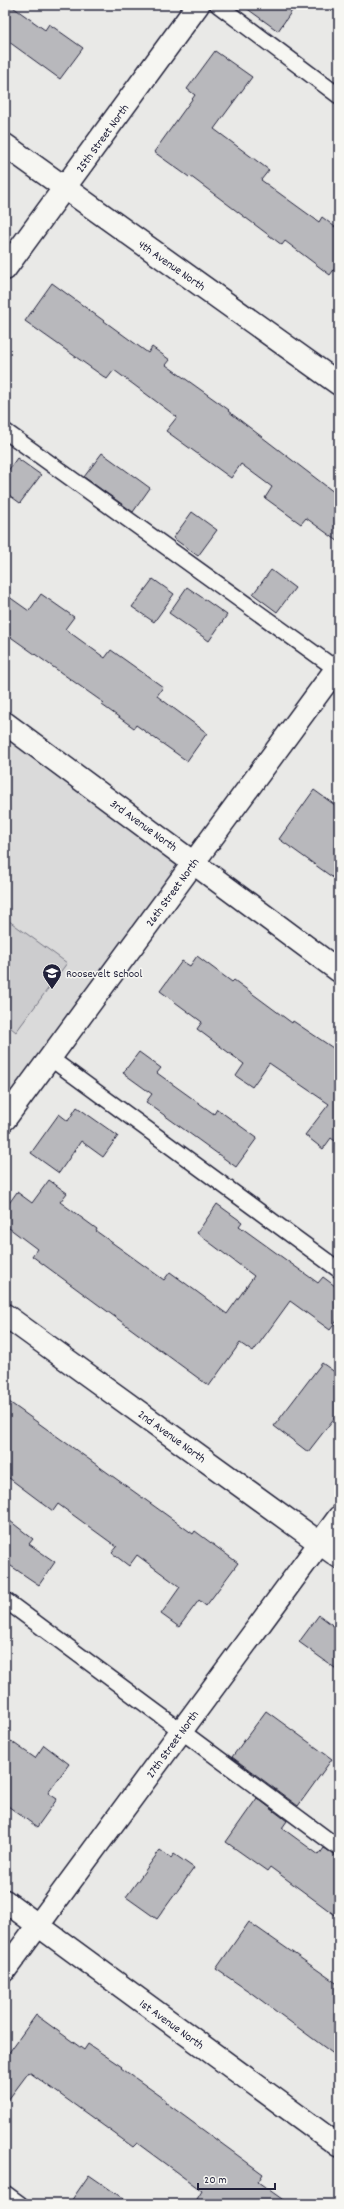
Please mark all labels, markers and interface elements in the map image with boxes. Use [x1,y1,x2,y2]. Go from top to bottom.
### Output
street label: 25th Street North [73,101,134,177]
street label: 4th Avenue North [134,237,208,296]
street label: 3rd Avenue North [106,796,180,856]
street label: 26th Street North [142,855,204,931]
school or university icon: Roosevelt School [41,962,63,990]
place label: Roosevelt School [66,966,142,983]
street label: 2nd Avenue North [134,1407,209,1468]
street label: 27th Street North [143,1707,204,1782]
street label: 1st Avenue North [135,1996,207,2054]
scale bar [198,2165,275,2191]
text: 20 m [204,2172,227,2189]

